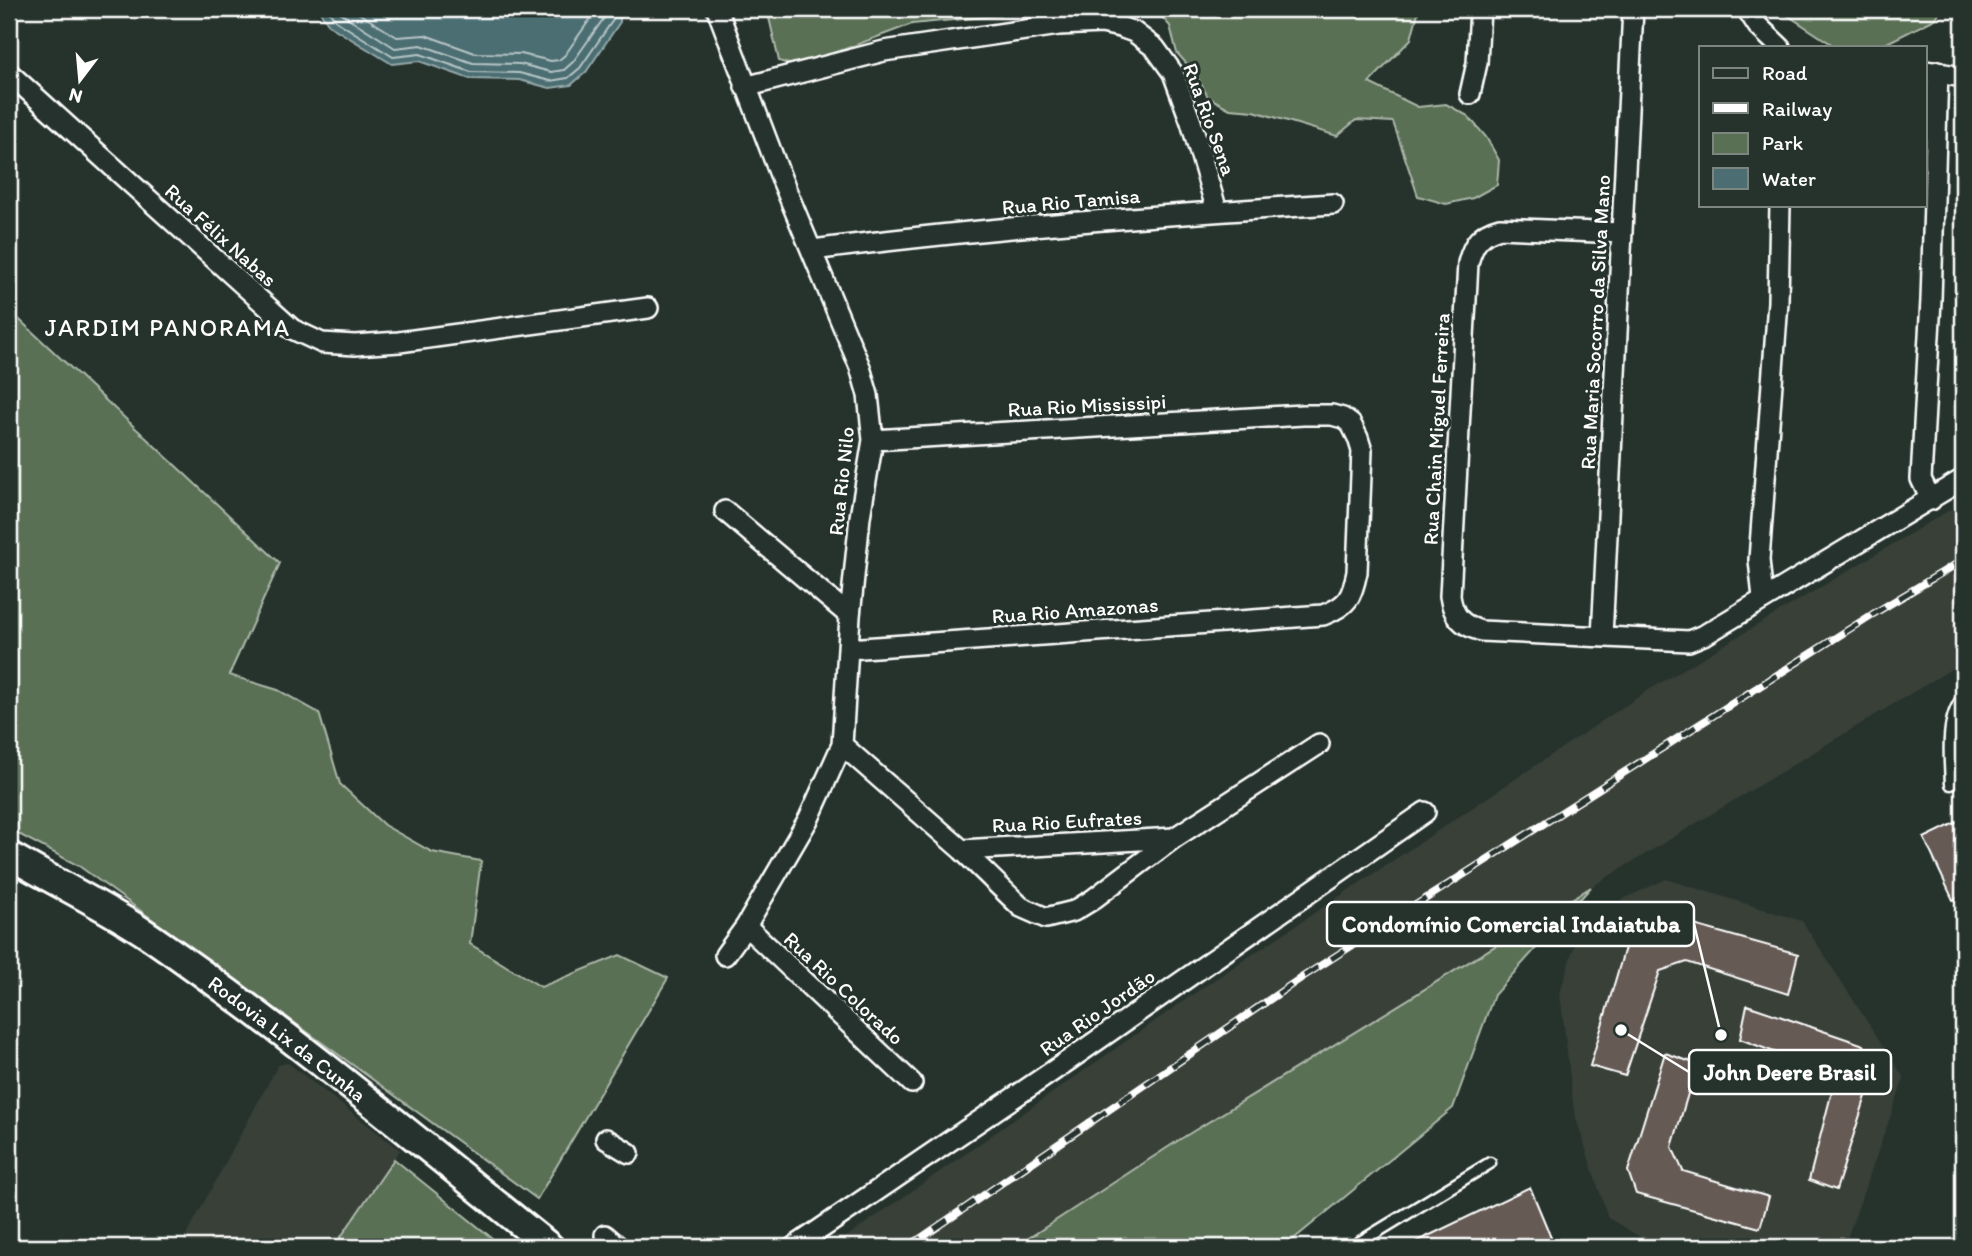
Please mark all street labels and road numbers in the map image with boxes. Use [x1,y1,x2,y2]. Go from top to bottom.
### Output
street label: Rua Rio Sena [1178,59,1242,179]
street label: Rua Maria Socorro da Silva Mano [1575,174,1615,470]
street label: Rua Félix Nabas [160,178,282,292]
street label: Rua Rio Tamisa [1001,183,1141,219]
street label: Rua Chain Miguel Ferreira [1417,312,1455,546]
street label: Rua Rio Mississipi [1007,388,1167,422]
street label: Rua Rio Nilo [823,425,859,537]
street label: Rua Rio Amazonas [991,592,1159,628]
street label: Rua Rio Eufrates [991,805,1143,837]
street label: Rua Rio Colorado [779,926,909,1050]
street label: Rua Rio Jordão [1034,963,1160,1061]
street label: Rodovia Lix da Cunha [204,970,372,1107]

